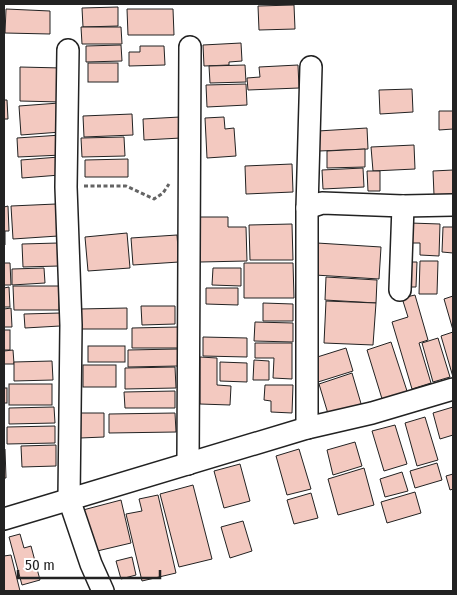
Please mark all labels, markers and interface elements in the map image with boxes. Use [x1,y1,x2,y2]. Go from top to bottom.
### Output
scale bar [18,548,160,580]
text: 50 m [25,556,55,574]

